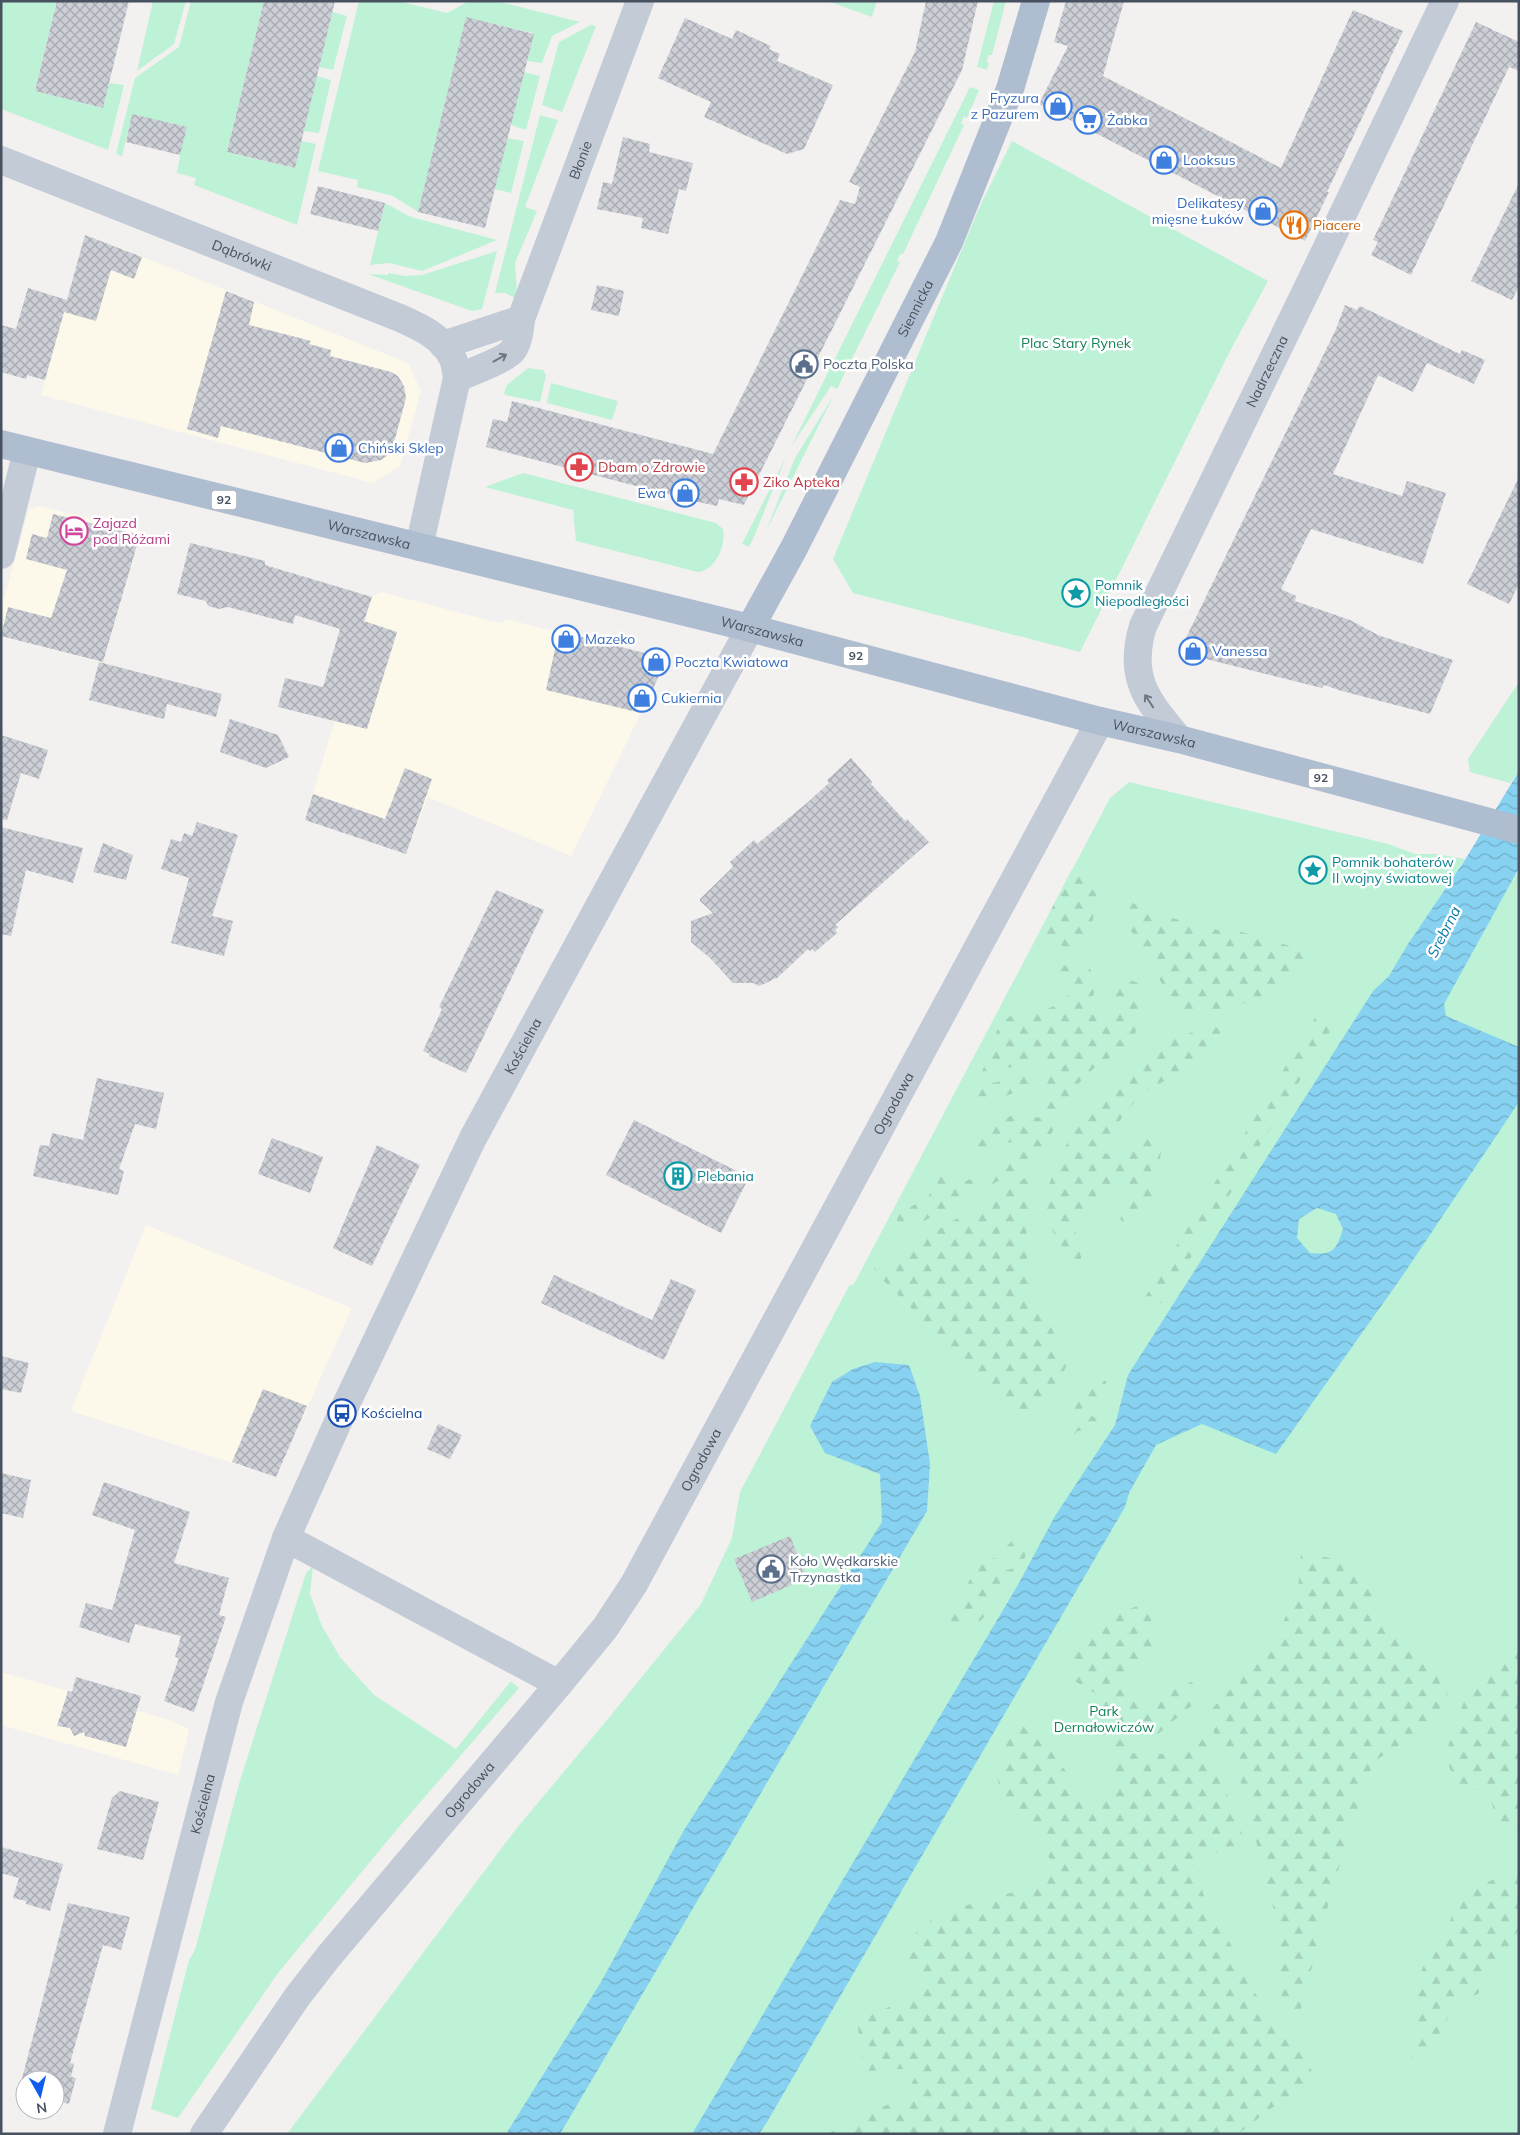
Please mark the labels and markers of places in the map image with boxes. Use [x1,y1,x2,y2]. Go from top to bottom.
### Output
place label: Fryzura z Pazurem [971,89,1039,123]
shop icon: Fryzura z Pazurem [1043,91,1073,121]
supermarket icon: Żabka [1073,105,1103,135]
place label: Żabka [1107,111,1148,129]
shop icon: Looksus [1149,145,1179,175]
place label: Looksus [1183,151,1236,169]
place label: Delikatesy mięsne Łuków [1152,194,1245,228]
shop icon: Delikatesy mięsne Łuków [1248,196,1278,226]
restaurant icon: Piacere [1279,210,1309,240]
place label: Piacere [1313,216,1361,234]
public building icon: Poczta Polska [789,349,819,379]
place label: Poczta Polska [823,355,914,373]
shop icon: Chiński Sklep [324,433,354,463]
place label: Chiński Sklep [358,439,444,457]
pharmacy icon: Dbam o Zdrowie [564,452,594,482]
place label: Dbam o Zdrowie [598,458,705,476]
pharmacy icon: Ziko Apteka [729,467,759,497]
place label: Ziko Apteka [763,473,840,491]
shop icon: Ewa [670,478,700,508]
place label: Ewa [637,484,666,502]
place label: Zajazd pod Różami [93,514,170,548]
hotel icon: Zajazd pod Różami [59,516,89,546]
place label: Pomnik Niepodległości [1095,576,1189,610]
place icon: Pomnik Niepodległości [1061,578,1091,608]
shop icon: Mazeko [551,624,581,654]
place label: Mazeko [585,630,635,648]
shop icon: Vanessa [1178,636,1208,666]
place label: Vanessa [1212,642,1267,660]
shop icon: Poczta Kwiatowa [641,647,671,677]
place label: Poczta Kwiatowa [675,653,788,671]
shop icon: Cukiernia [627,683,657,713]
place label: Cukiernia [661,689,722,707]
place label: Pomnik bohaterów II wojny światowej [1332,853,1454,887]
place icon: Pomnik bohaterów II wojny światowej [1298,855,1328,885]
building icon: Plebania [663,1161,693,1191]
place label: Plebania [697,1167,754,1185]
bus stop icon: Kościelna [327,1398,357,1428]
place label: Kościelna [361,1404,422,1422]
place label: Koło Wędkarskie Trzynastka [790,1552,898,1586]
public building icon: Koło Wędkarskie Trzynastka [756,1554,786,1584]

